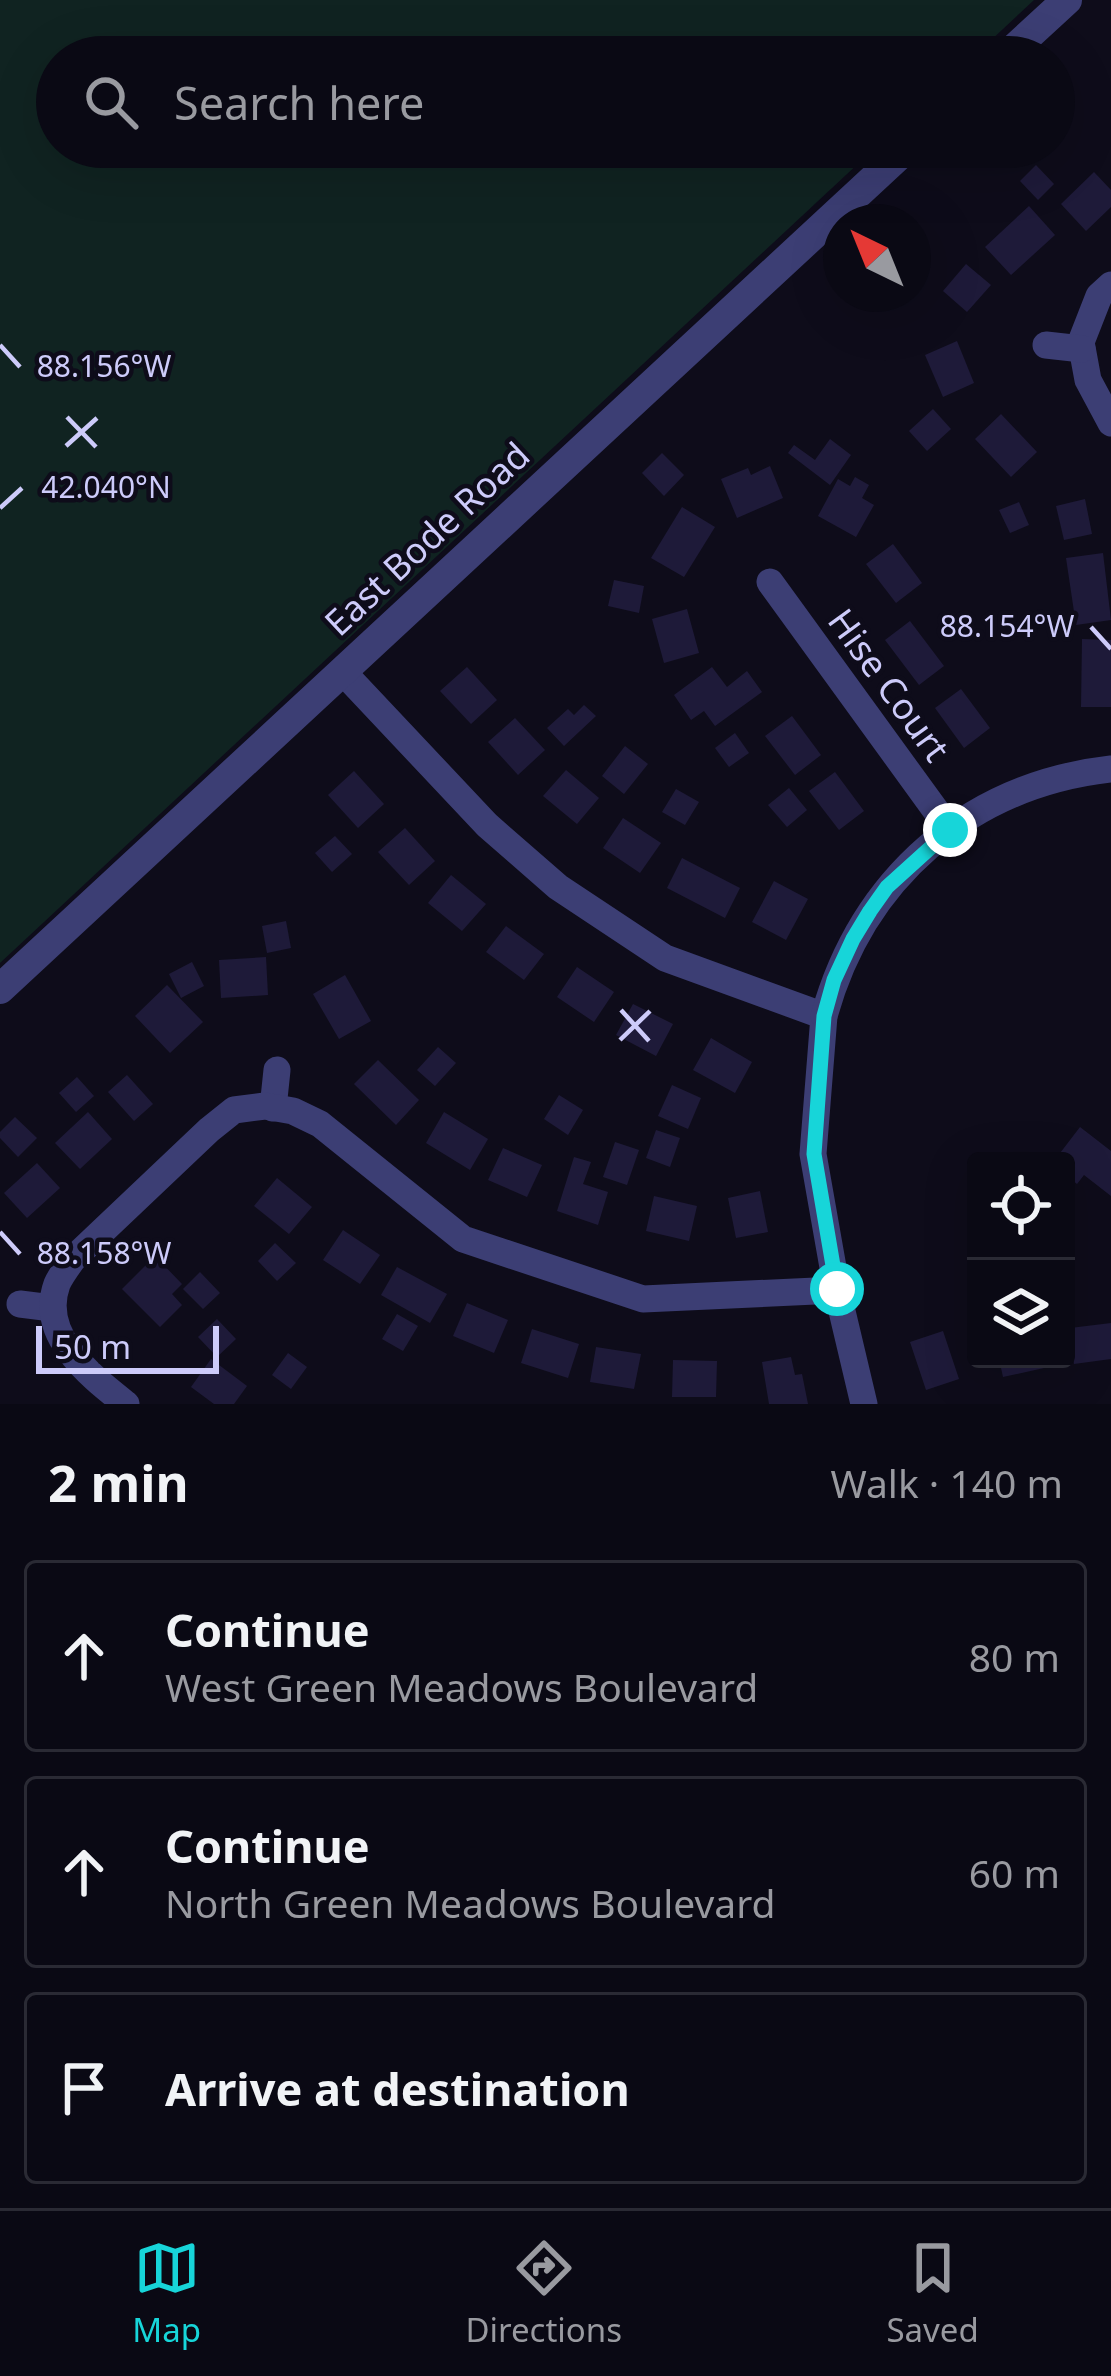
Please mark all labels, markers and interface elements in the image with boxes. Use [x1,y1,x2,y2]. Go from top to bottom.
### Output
search box [36,36,1075,168]
icon: search [78,69,144,135]
text: Search here [174,72,424,133]
north arrow [823,204,931,312]
text: 88.156°W [37,345,171,386]
street label: East Bode Road [314,431,540,646]
text: 42.040°N [41,466,171,507]
street label: Hise Court [817,598,961,771]
text: 88.154°W [940,605,1074,646]
route end [923,803,977,857]
map controls [967,1152,1075,1368]
button: locate [967,1152,1075,1260]
text: 88.158°W [37,1232,171,1273]
button: layers [967,1260,1075,1368]
route start [810,1262,864,1316]
scale bar [36,1320,219,1373]
text: 50 m [54,1324,131,1369]
text: 2 min [48,1447,189,1517]
text: Walk · 140 m [830,1456,1063,1509]
text: Continue [165,1599,370,1660]
icon: ahead [51,1623,117,1689]
text: 80 m [969,1630,1060,1683]
text: West Green Meadows Boulevard [165,1660,758,1713]
text: Continue [165,1815,370,1876]
icon: ahead [51,1839,117,1905]
text: 60 m [969,1846,1060,1899]
text: North Green Meadows Boulevard [165,1876,775,1929]
icon: arrive [51,2055,117,2121]
text: Arrive at destination [165,2058,630,2119]
tab: Map [132,2235,201,2352]
tab: Directions [465,2235,622,2352]
tab: Saved [886,2235,979,2352]

